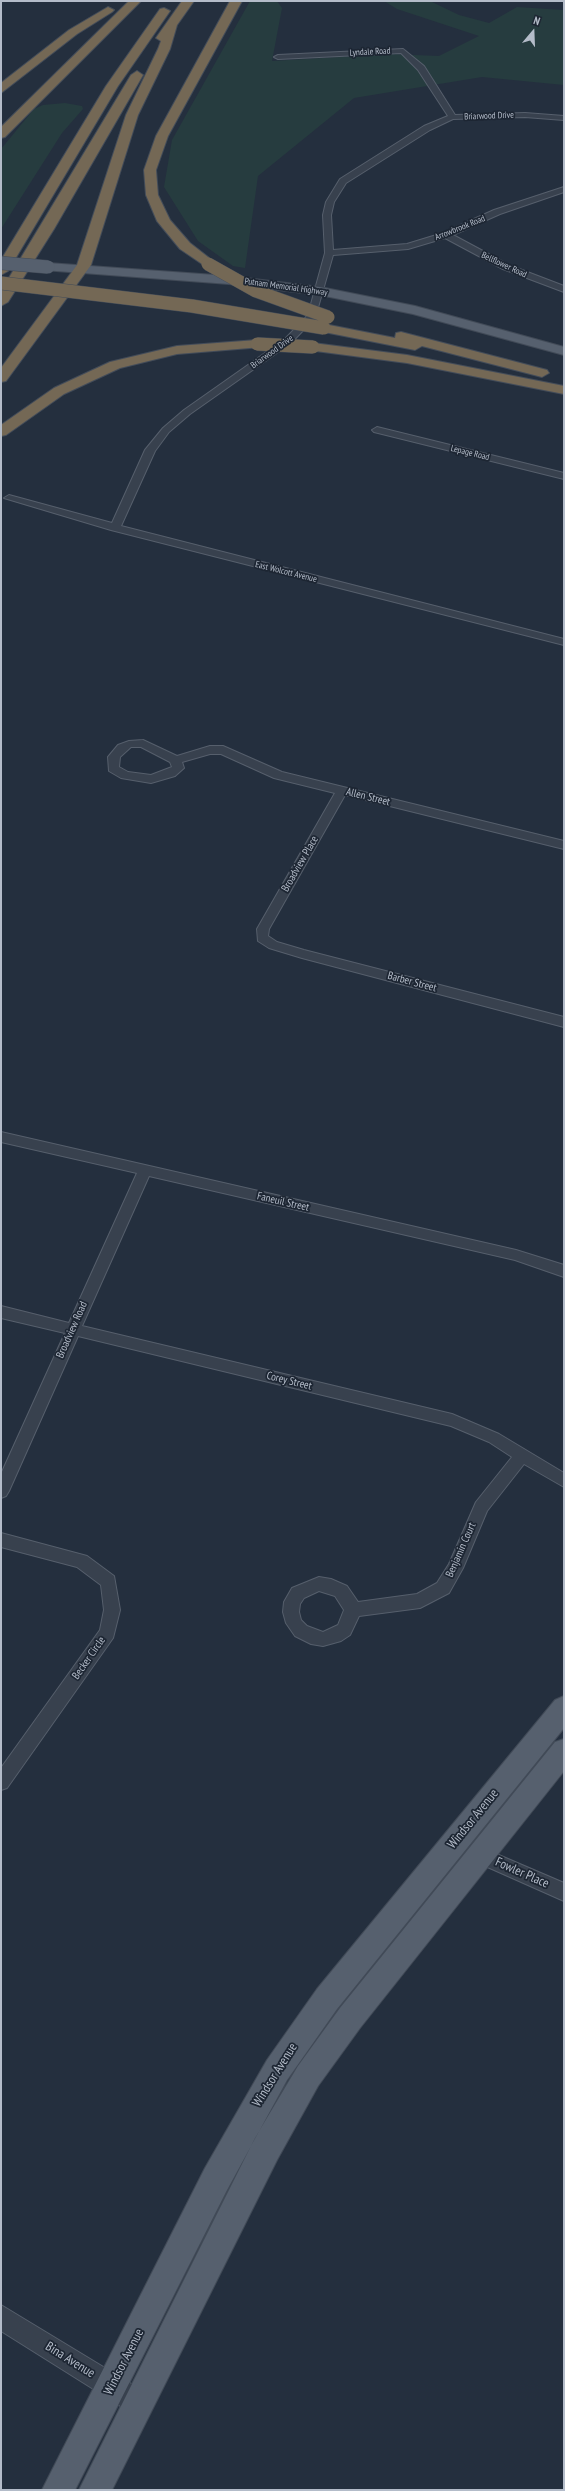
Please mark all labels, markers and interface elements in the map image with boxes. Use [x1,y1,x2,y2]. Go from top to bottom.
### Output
north arrow [513,12,553,52]
text: N [532,13,542,28]
street label: Lyndale Road [349,46,391,58]
street label: Briarwood Drive [464,110,514,122]
street label: Arrowbrook Road [433,213,487,243]
street label: Bellflower Road [480,250,528,280]
street label: Putnam Memorial Highway [244,276,328,298]
street label: Briarwood Drive [249,333,295,371]
street label: Lepage Road [450,443,490,463]
street label: East Wolcott Avenue [254,559,318,585]
street label: Allen Street [345,785,391,809]
street label: Broadview Place [279,834,321,894]
street label: Barber Street [386,969,438,995]
street label: Faneuil Street [256,1190,310,1214]
street label: Broadview Road [54,1300,90,1360]
street label: Corey Street [265,1369,313,1393]
street label: Benjamin Court [443,1521,479,1579]
street label: Becker Circle [70,1634,108,1682]
street label: Windsor Avenue [444,1786,502,1852]
street label: Fowler Place [493,1854,551,1892]
street label: Windsor Avenue [249,2040,301,2110]
street label: Windsor Avenue [101,2326,147,2398]
street label: Bina Avenue [42,2339,98,2381]

